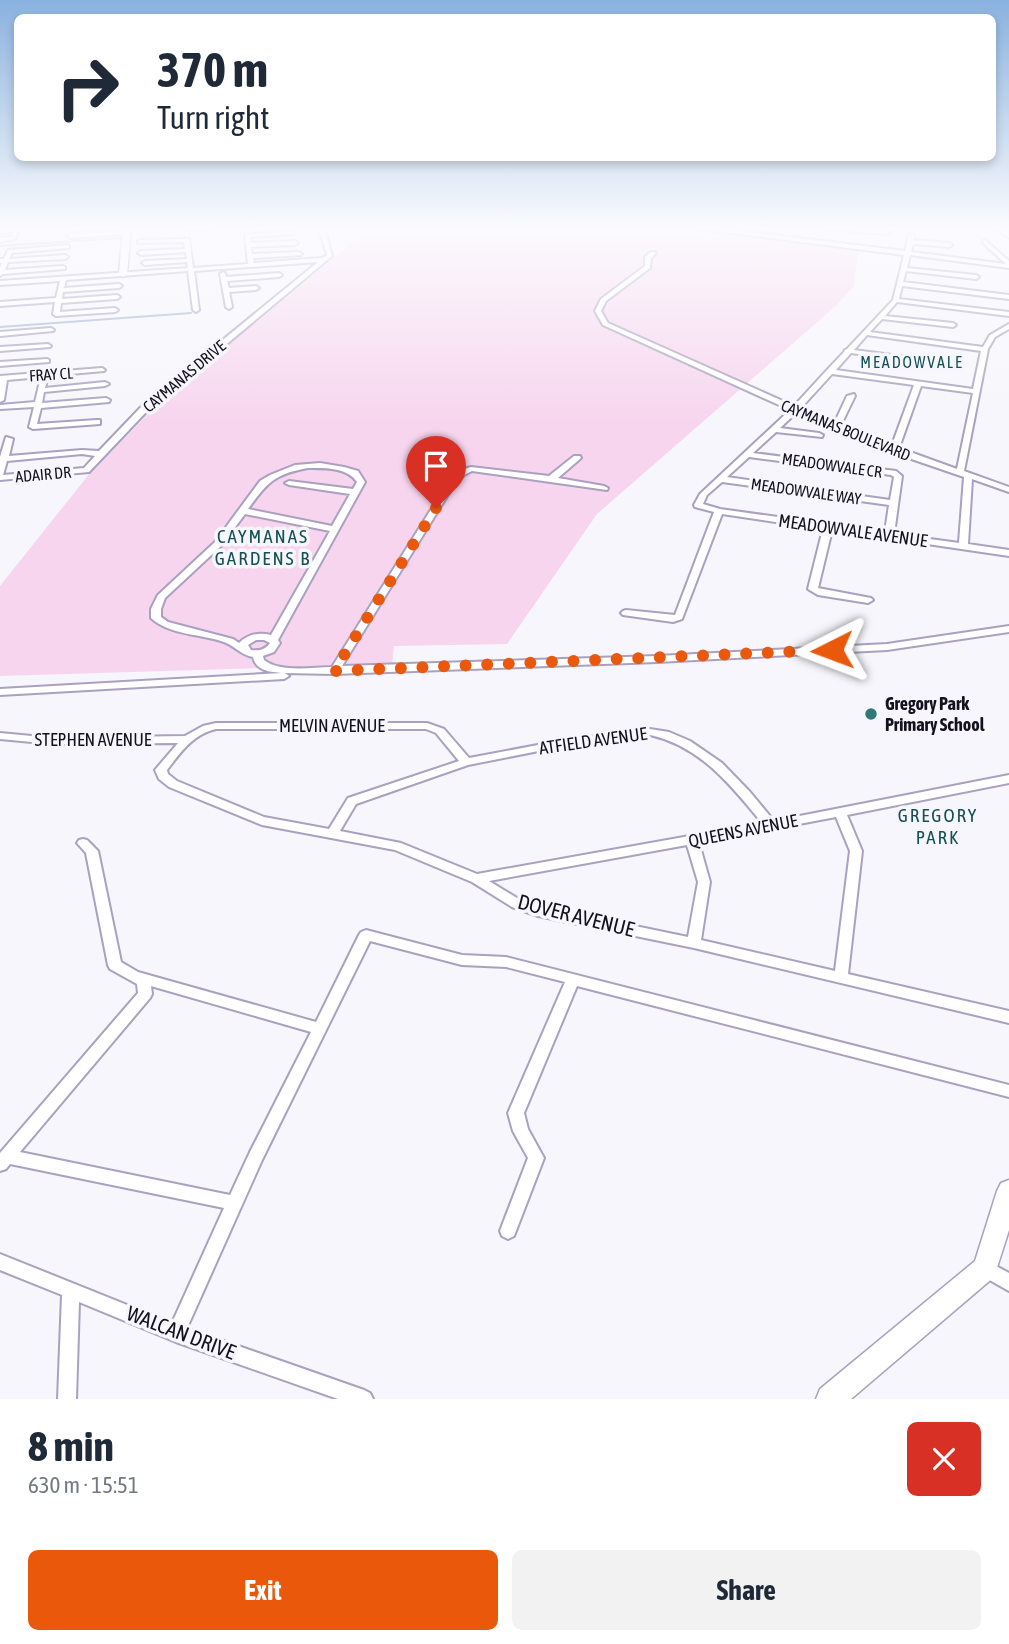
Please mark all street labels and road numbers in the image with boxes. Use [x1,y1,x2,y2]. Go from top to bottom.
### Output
street label: CAYMANAS DRIVE [139,336,229,416]
street label: FRAY CL [28,363,74,385]
street label: CAYMANAS BOULEVARD [779,396,913,464]
street label: MEADOWVALE CR [781,449,883,481]
street label: ADAIR DR [14,463,72,485]
street label: MEADOWVALE WAY [750,474,863,508]
street label: MEADOWVALE AVENUE [777,510,929,551]
street label: MELVIN AVENUE [279,715,385,736]
street label: ATFIELD AVENUE [538,722,649,758]
street label: STEPHEN AVENUE [34,729,152,750]
street label: QUEENS AVENUE [686,810,800,851]
street label: DOVER AVENUE [515,889,637,941]
street label: WALCAN DRIVE [124,1300,239,1364]

